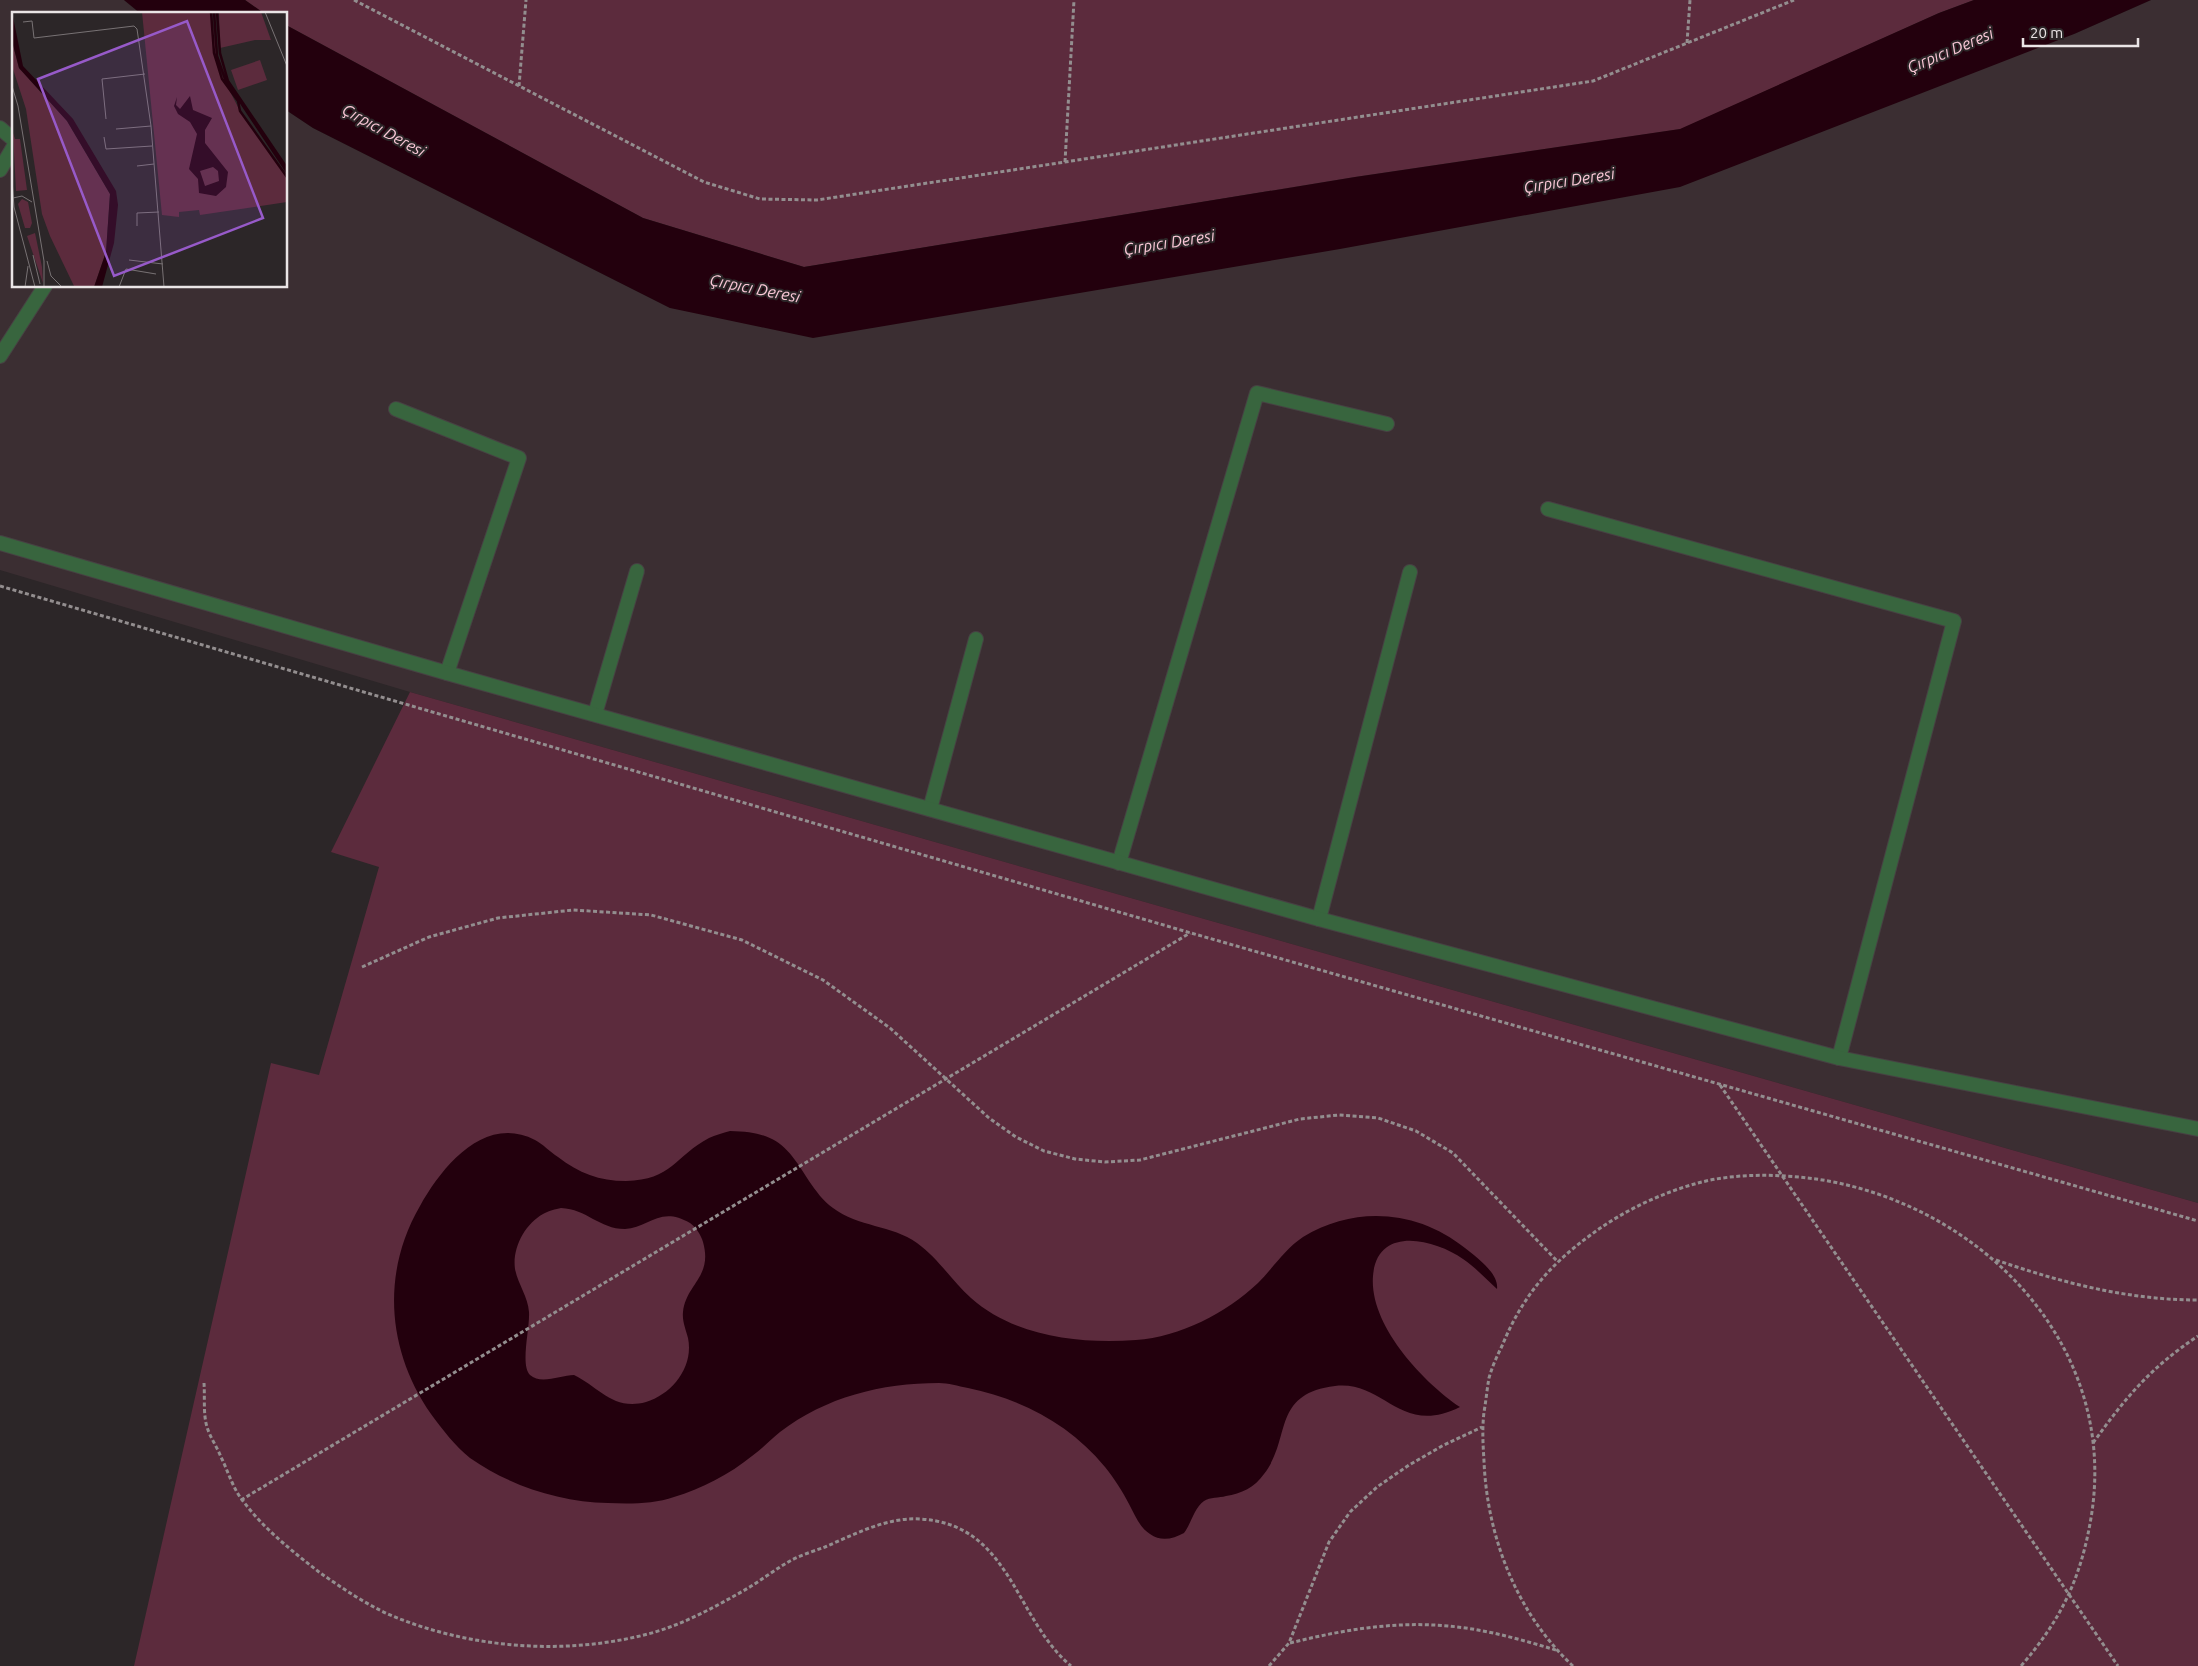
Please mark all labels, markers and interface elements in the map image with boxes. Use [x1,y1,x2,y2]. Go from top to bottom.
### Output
inset map [12,12,288,288]
scale bar [2023,15,2138,47]
water label: Çırpıcı Deresi [1904,23,1997,76]
text: 20 m [2030,24,2063,41]
water label: Çırpıcı Deresi [339,100,429,161]
water label: Çırpıcı Deresi [1522,164,1617,196]
water label: Çırpıcı Deresi [1122,226,1217,258]
water label: Çırpıcı Deresi [708,270,803,306]

